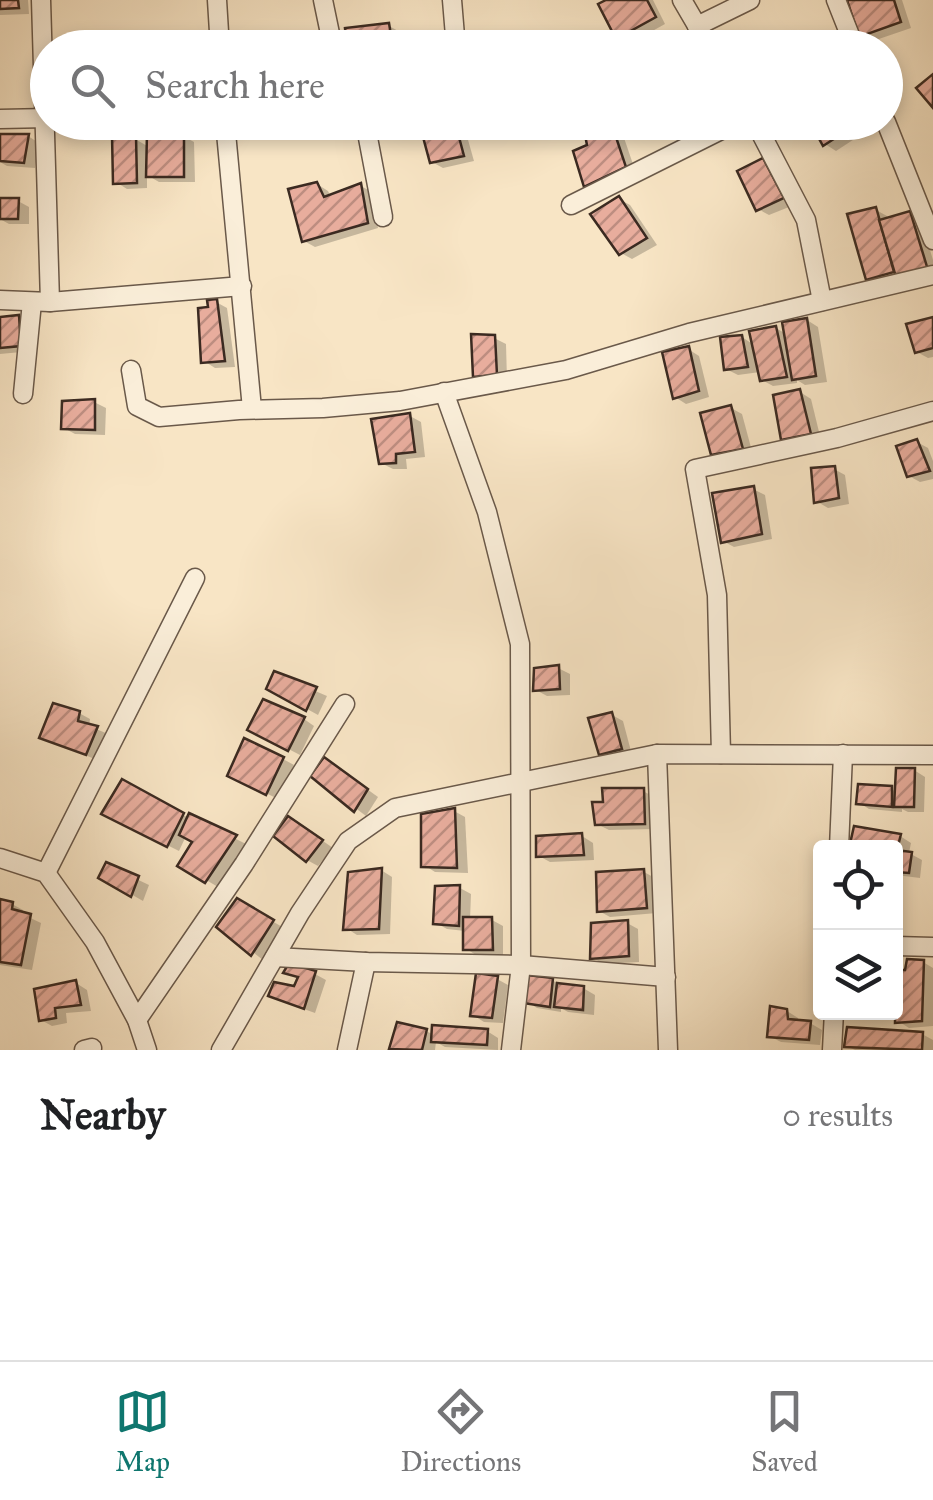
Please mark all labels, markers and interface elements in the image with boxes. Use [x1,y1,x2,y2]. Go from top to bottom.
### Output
search box [30,30,903,140]
icon: search [65,58,120,113]
text: Search here [145,62,325,108]
map controls [813,840,903,1020]
button: locate [813,840,903,930]
button: layers [813,930,903,1020]
text: Nearby [40,1089,165,1141]
text: 0 results [782,1096,893,1135]
tab: Map [115,1384,170,1479]
tab: Directions [400,1384,521,1479]
tab: Saved [751,1384,818,1479]

